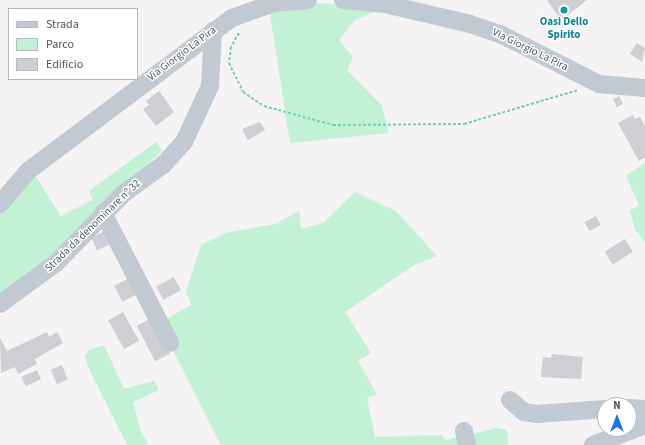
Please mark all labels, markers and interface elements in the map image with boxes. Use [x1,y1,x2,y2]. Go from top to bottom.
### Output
marker: Oasi Dello Spirito [559,5,569,15]
legend [8,8,138,80]
text: Strada [46,16,79,33]
place label: Oasi Dello Spirito [540,16,588,42]
street label: Via Giorgio La Pira [145,24,219,84]
street label: Via Giorgio La Pira [490,26,570,74]
text: Parco [46,36,74,53]
text: Edificio [46,56,83,73]
street label: Strada da denominare nº 32 [43,177,143,275]
north arrow [597,397,637,437]
text: N [613,398,621,413]

